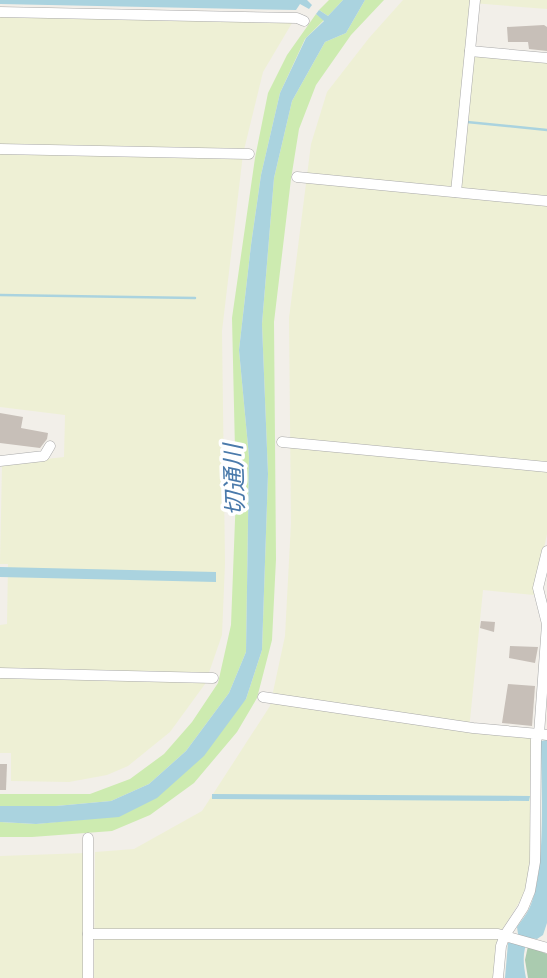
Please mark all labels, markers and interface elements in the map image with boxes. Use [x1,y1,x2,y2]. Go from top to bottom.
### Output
water label: 切通川 [219,441,249,516]

